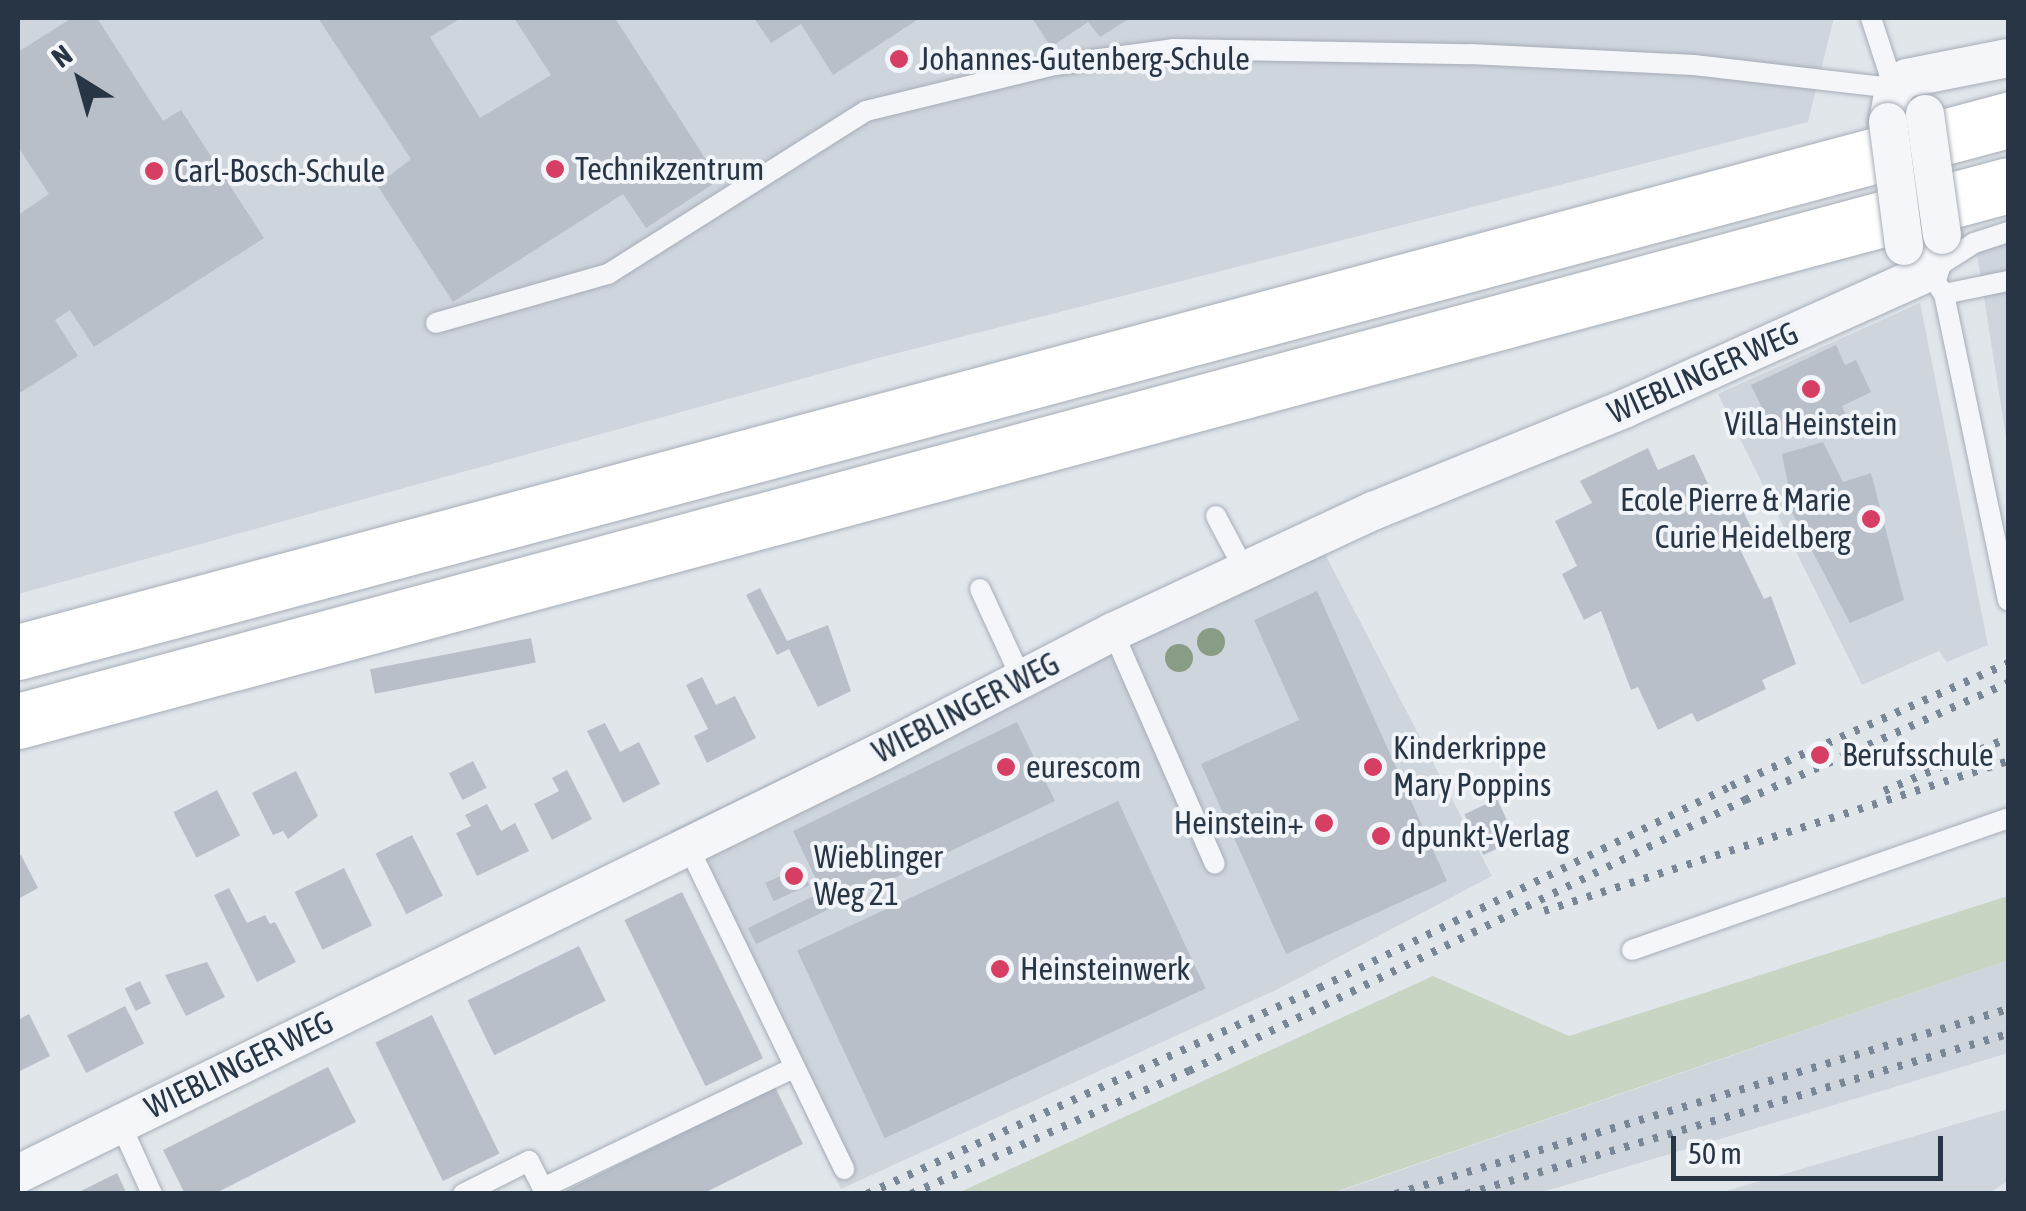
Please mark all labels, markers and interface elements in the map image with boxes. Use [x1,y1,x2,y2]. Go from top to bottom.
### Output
north arrow [30,30,130,130]
text: N [46,38,78,74]
place label: Johannes-Gutenberg-Schule [919,40,1250,78]
marker: Johannes-Gutenberg-Schule [888,48,910,70]
place label: Technikzentrum [575,150,764,188]
place label: Carl-Bosch-Schule [174,152,385,190]
marker: Technikzentrum [544,158,566,180]
marker: Carl-Bosch-Schule [143,160,165,182]
street label: WIEBLINGER WEG [1602,314,1804,432]
marker: Villa Heinstein [1800,378,1822,400]
place label: Villa Heinstein [1725,405,1897,443]
place label: Ecole Pierre & Marie Curie Heidelberg [1620,482,1851,557]
marker: Ecole Pierre & Marie Curie Heidelberg [1860,508,1882,530]
street label: WIEBLINGER WEG [866,645,1066,771]
place label: Kinderkrippe Mary Poppins [1393,730,1551,805]
place label: Berufsschule [1842,736,1994,774]
marker: Berufsschule [1807,742,1833,768]
place label: eurescom [1026,748,1141,786]
marker: eurescom [995,756,1017,778]
marker: Kinderkrippe Mary Poppins [1362,756,1384,778]
place label: Heinstein+ [1174,804,1304,842]
marker: Heinstein+ [1313,812,1335,834]
place label: dpunkt-Verlag [1401,817,1569,855]
marker: dpunkt-Verlag [1370,825,1392,847]
place label: Wieblinger Weg 21 [814,839,943,914]
marker: Wieblinger Weg 21 [783,865,805,887]
place label: Heinsteinwerk [1020,950,1190,988]
marker: Heinsteinwerk [989,958,1011,980]
street label: WIEBLINGER WEG [139,1003,339,1127]
scale bar [1676,1116,1948,1178]
text: 50 m [1688,1136,1742,1170]

